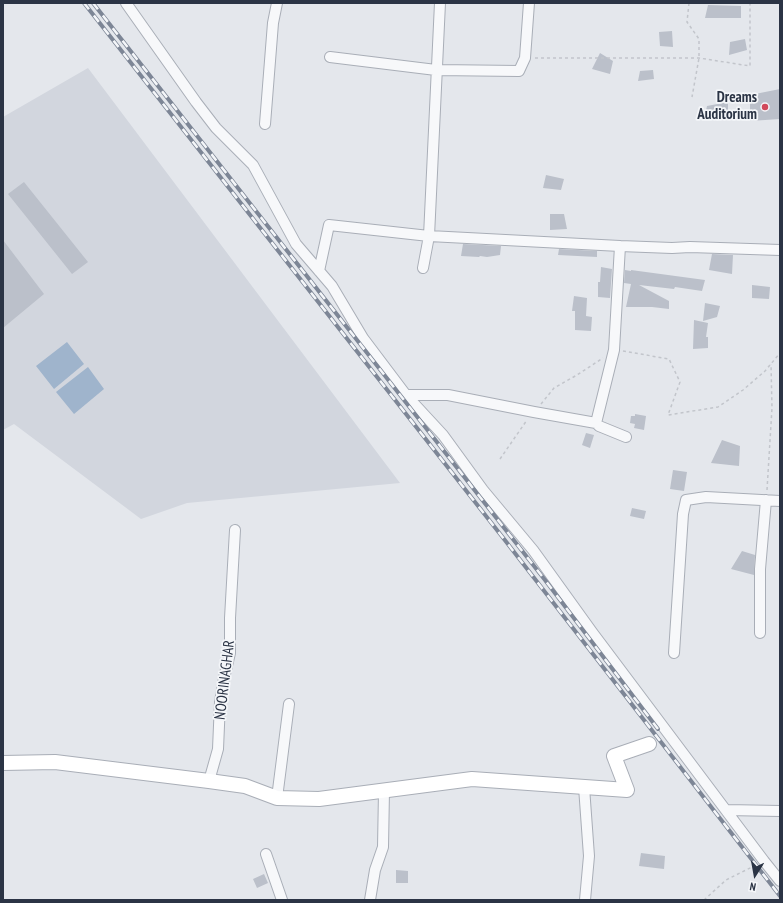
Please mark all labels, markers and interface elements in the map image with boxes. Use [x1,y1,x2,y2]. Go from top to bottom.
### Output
place label: Dreams Auditorium [697,89,757,124]
marker: Dreams Auditorium [760,102,770,112]
street label: NOORINAGHAR [211,639,239,721]
north arrow [735,855,775,895]
text: N [748,879,757,894]

